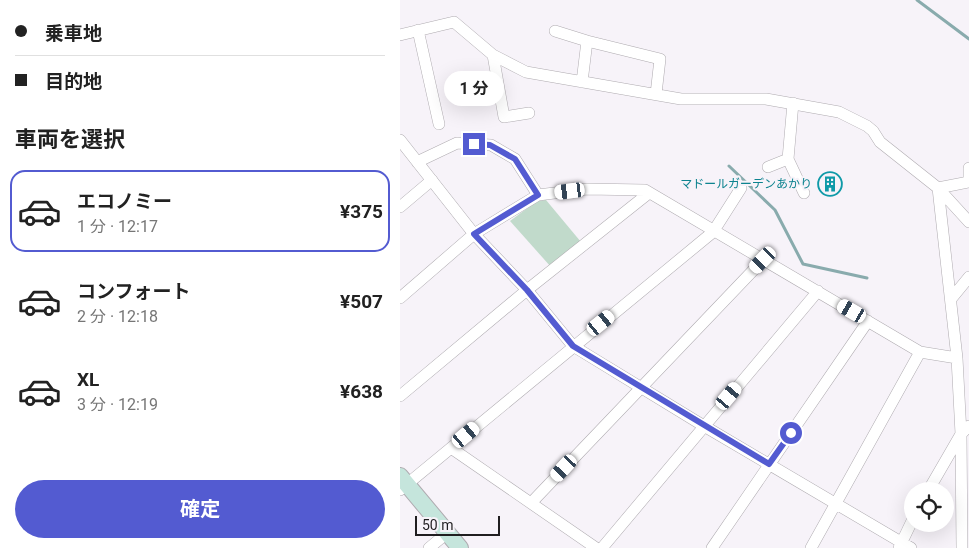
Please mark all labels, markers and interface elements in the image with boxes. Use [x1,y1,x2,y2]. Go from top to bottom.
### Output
text: 乗車地 [45,22,102,45]
text: 目的地 [45,70,102,93]
callout: 1 分 [444,72,504,106]
text: 1 分 [459,79,489,98]
text: 車両を選択 [15,127,125,152]
route end [463,133,485,155]
building icon: マドールガーデンあかり [817,171,843,197]
place label: マドールガーデンあかり [680,177,812,191]
car [554,182,585,200]
icon: car [17,189,62,234]
text: エコノミー [77,190,172,213]
text: ¥375 [340,200,383,223]
text: 1 分 · 12:17 [77,217,158,236]
car [747,244,778,276]
icon: car [17,279,62,324]
text: コンフォート [77,280,190,303]
text: ¥507 [340,290,383,313]
car [835,297,868,325]
text: 2 分 · 12:18 [77,307,158,326]
car [584,308,617,338]
text: XL [77,368,99,391]
icon: car [17,369,62,414]
text: ¥638 [340,380,383,403]
car [713,380,744,412]
text: 3 分 · 12:19 [77,395,158,414]
car [449,420,482,450]
route start [780,422,802,444]
car [548,452,579,484]
button: 確定 [15,480,385,538]
map controls [904,482,954,532]
button: locate [904,482,954,532]
scale bar [415,513,500,536]
text: 50 m [422,517,454,533]

